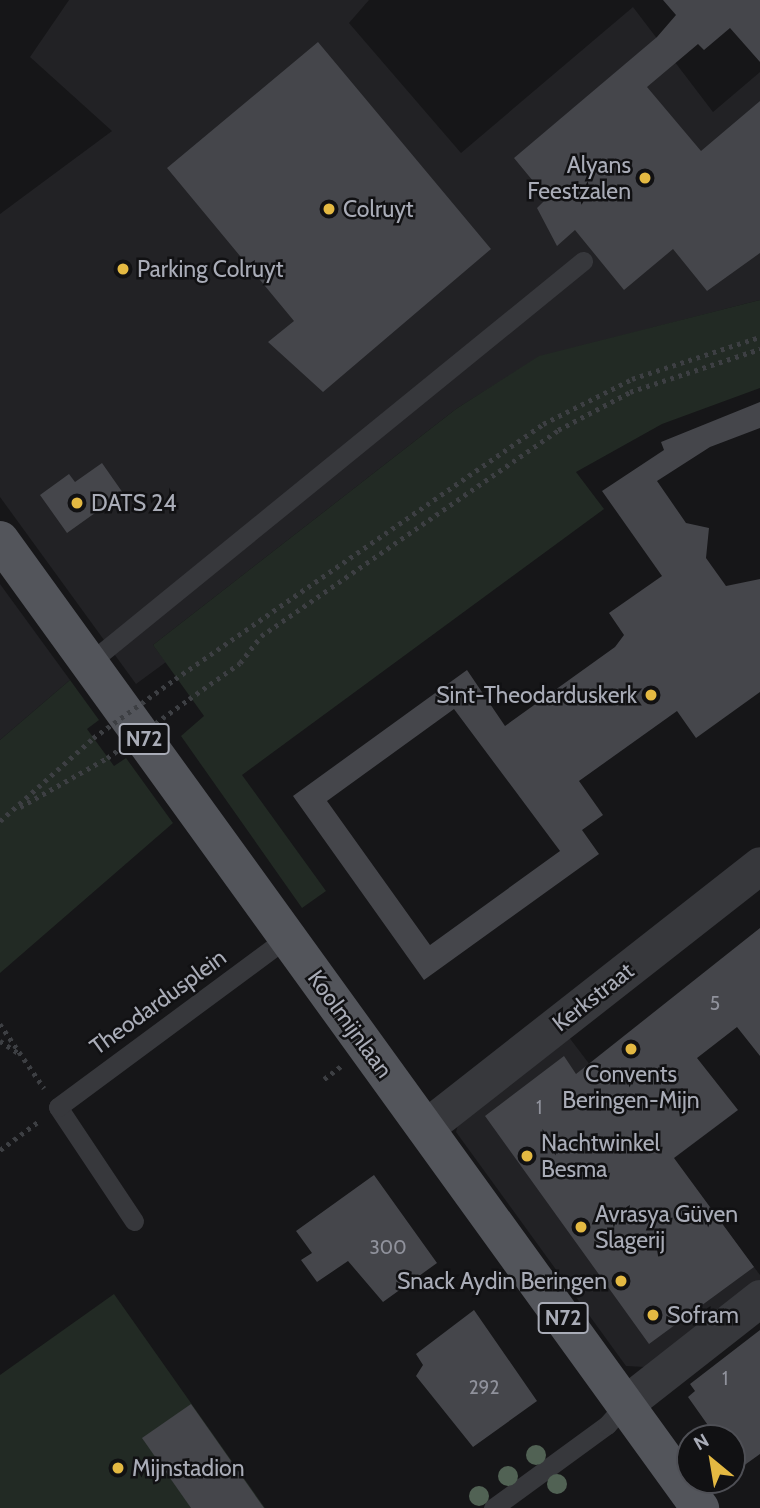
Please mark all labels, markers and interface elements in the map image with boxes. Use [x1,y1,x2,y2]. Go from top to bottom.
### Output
place label: Alyans Feestzalen [527,151,631,205]
marker: Alyans Feestzalen [637,170,653,186]
place label: Colruyt [343,195,414,223]
marker: Colruyt [321,201,337,217]
place label: Parking Colruyt [137,255,283,283]
marker: Parking Colruyt [115,261,131,277]
place label: DATS 24 [91,489,177,517]
marker: DATS 24 [69,495,85,511]
place label: Sint-Theodarduskerk [436,681,637,709]
marker: Sint-Theodarduskerk [643,687,659,703]
road number: N72 [118,722,170,756]
street label: Theodardusplein [84,943,232,1061]
street label: Kerkstraat [547,957,639,1037]
street label: Koolmijnlaan [302,965,398,1083]
house number: 5 [710,993,720,1015]
marker: Convents Beringen-Mijn [623,1041,639,1057]
place label: Convents Beringen-Mijn [562,1060,700,1114]
house number: 1 [536,1097,542,1119]
place label: Nachtwinkel Besma [541,1129,660,1183]
marker: Nachtwinkel Besma [519,1148,535,1164]
place label: Avrasya Güven Slagerij [595,1200,738,1254]
marker: Avrasya Güven Slagerij [573,1219,589,1235]
house number: 300 [370,1237,406,1259]
place label: Snack Aydin Beringen [397,1267,607,1295]
marker: Snack Aydin Beringen [613,1273,629,1289]
road number: N72 [537,1300,589,1336]
place label: Sofram [667,1301,739,1329]
marker: Sofram [645,1307,661,1323]
house number: 1 [722,1368,728,1390]
house number: 292 [469,1377,499,1399]
north arrow [676,1424,746,1494]
text: N [690,1429,713,1455]
place label: Mijnstadion [132,1454,245,1482]
marker: Mijnstadion [110,1460,126,1476]

